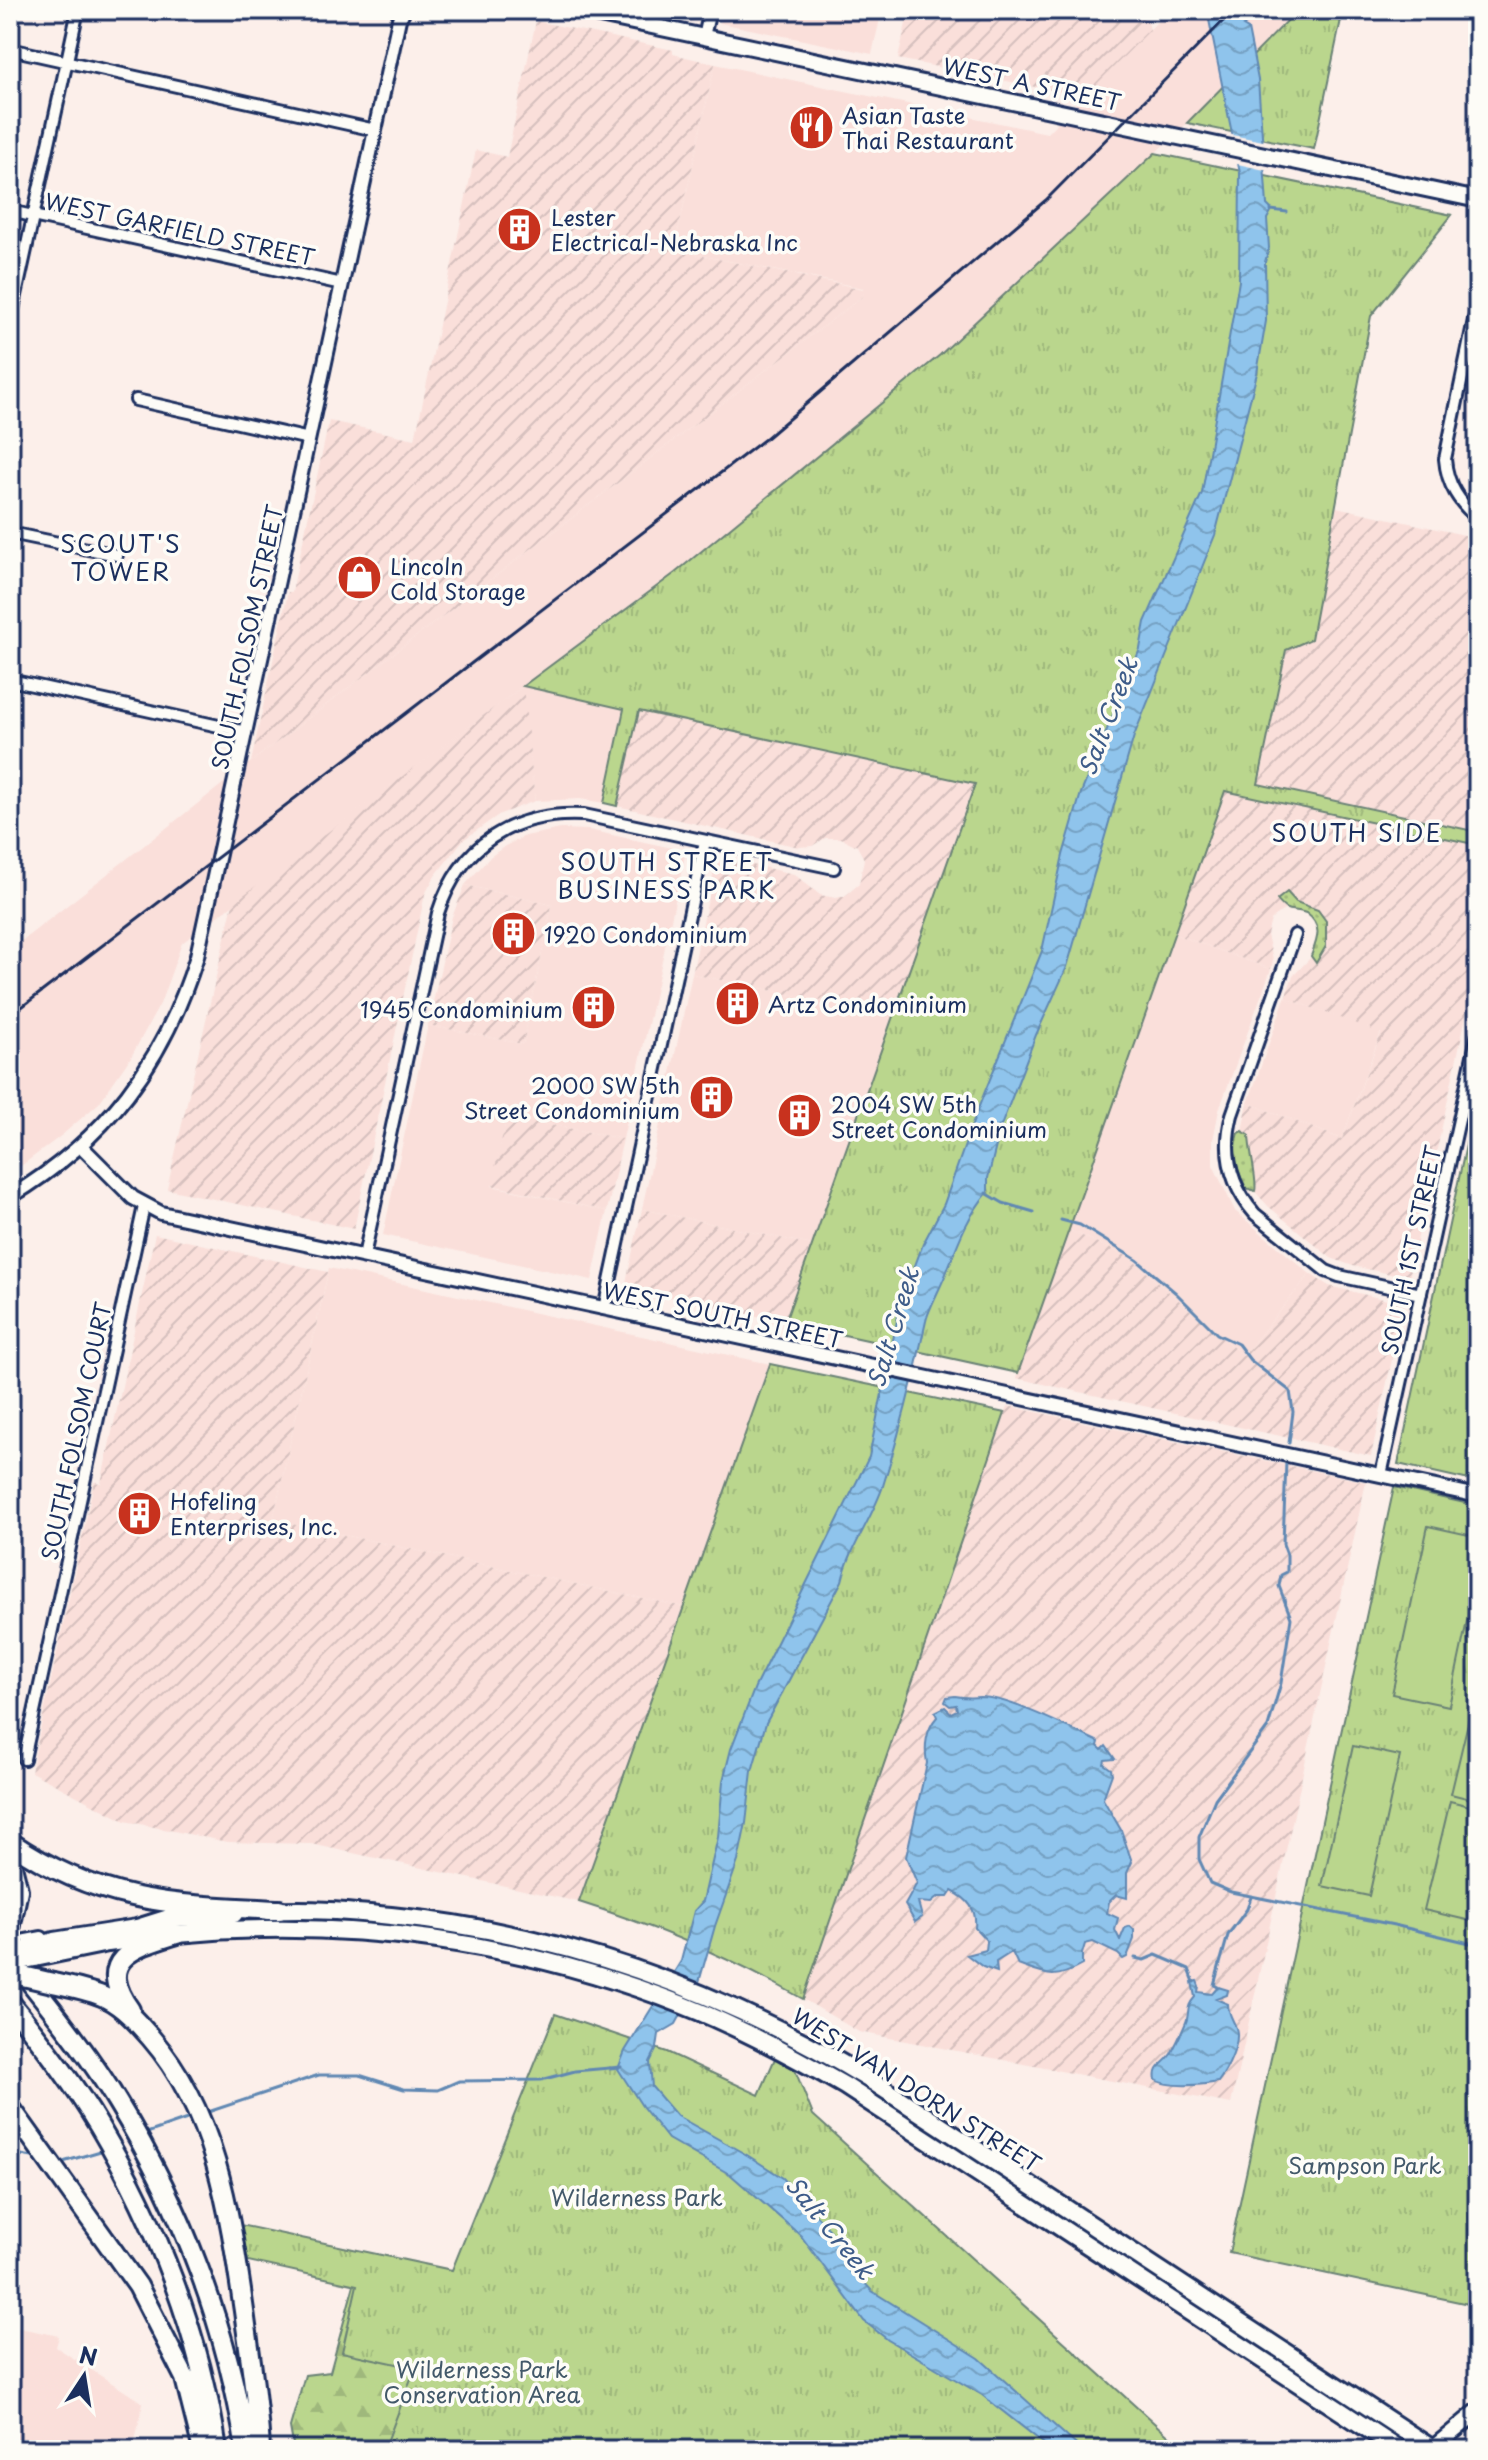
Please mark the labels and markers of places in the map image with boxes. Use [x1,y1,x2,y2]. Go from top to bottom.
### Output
place label: Asian Taste Thai Restaurant [842,98,1014,156]
restaurant icon: Asian Taste Thai Restaurant [787,103,835,151]
place label: Lester Electrical-Nebraska Inc [551,200,798,258]
building icon: Lester Electrical-Nebraska Inc [496,205,544,253]
place label: Lincoln Cold Storage [390,549,526,607]
shop icon: Lincoln Cold Storage [335,554,383,602]
building icon: 1920 Condominium [489,909,537,957]
place label: 1920 Condominium [544,917,747,950]
building icon: Artz Condominium [713,979,761,1027]
building icon: 1945 Condominium [570,984,618,1032]
place label: Artz Condominium [768,987,967,1020]
place label: 1945 Condominium [360,992,563,1025]
place label: 2000 SW 5th Street Condominium [464,1068,680,1126]
building icon: 2000 SW 5th Street Condominium [687,1073,735,1121]
place label: 2004 SW 5th Street Condominium [831,1087,1047,1145]
building icon: 2004 SW 5th Street Condominium [776,1092,824,1140]
place label: Hofeling Enterprises, Inc. [170,1484,338,1542]
building icon: Hofeling Enterprises, Inc. [115,1489,163,1537]

